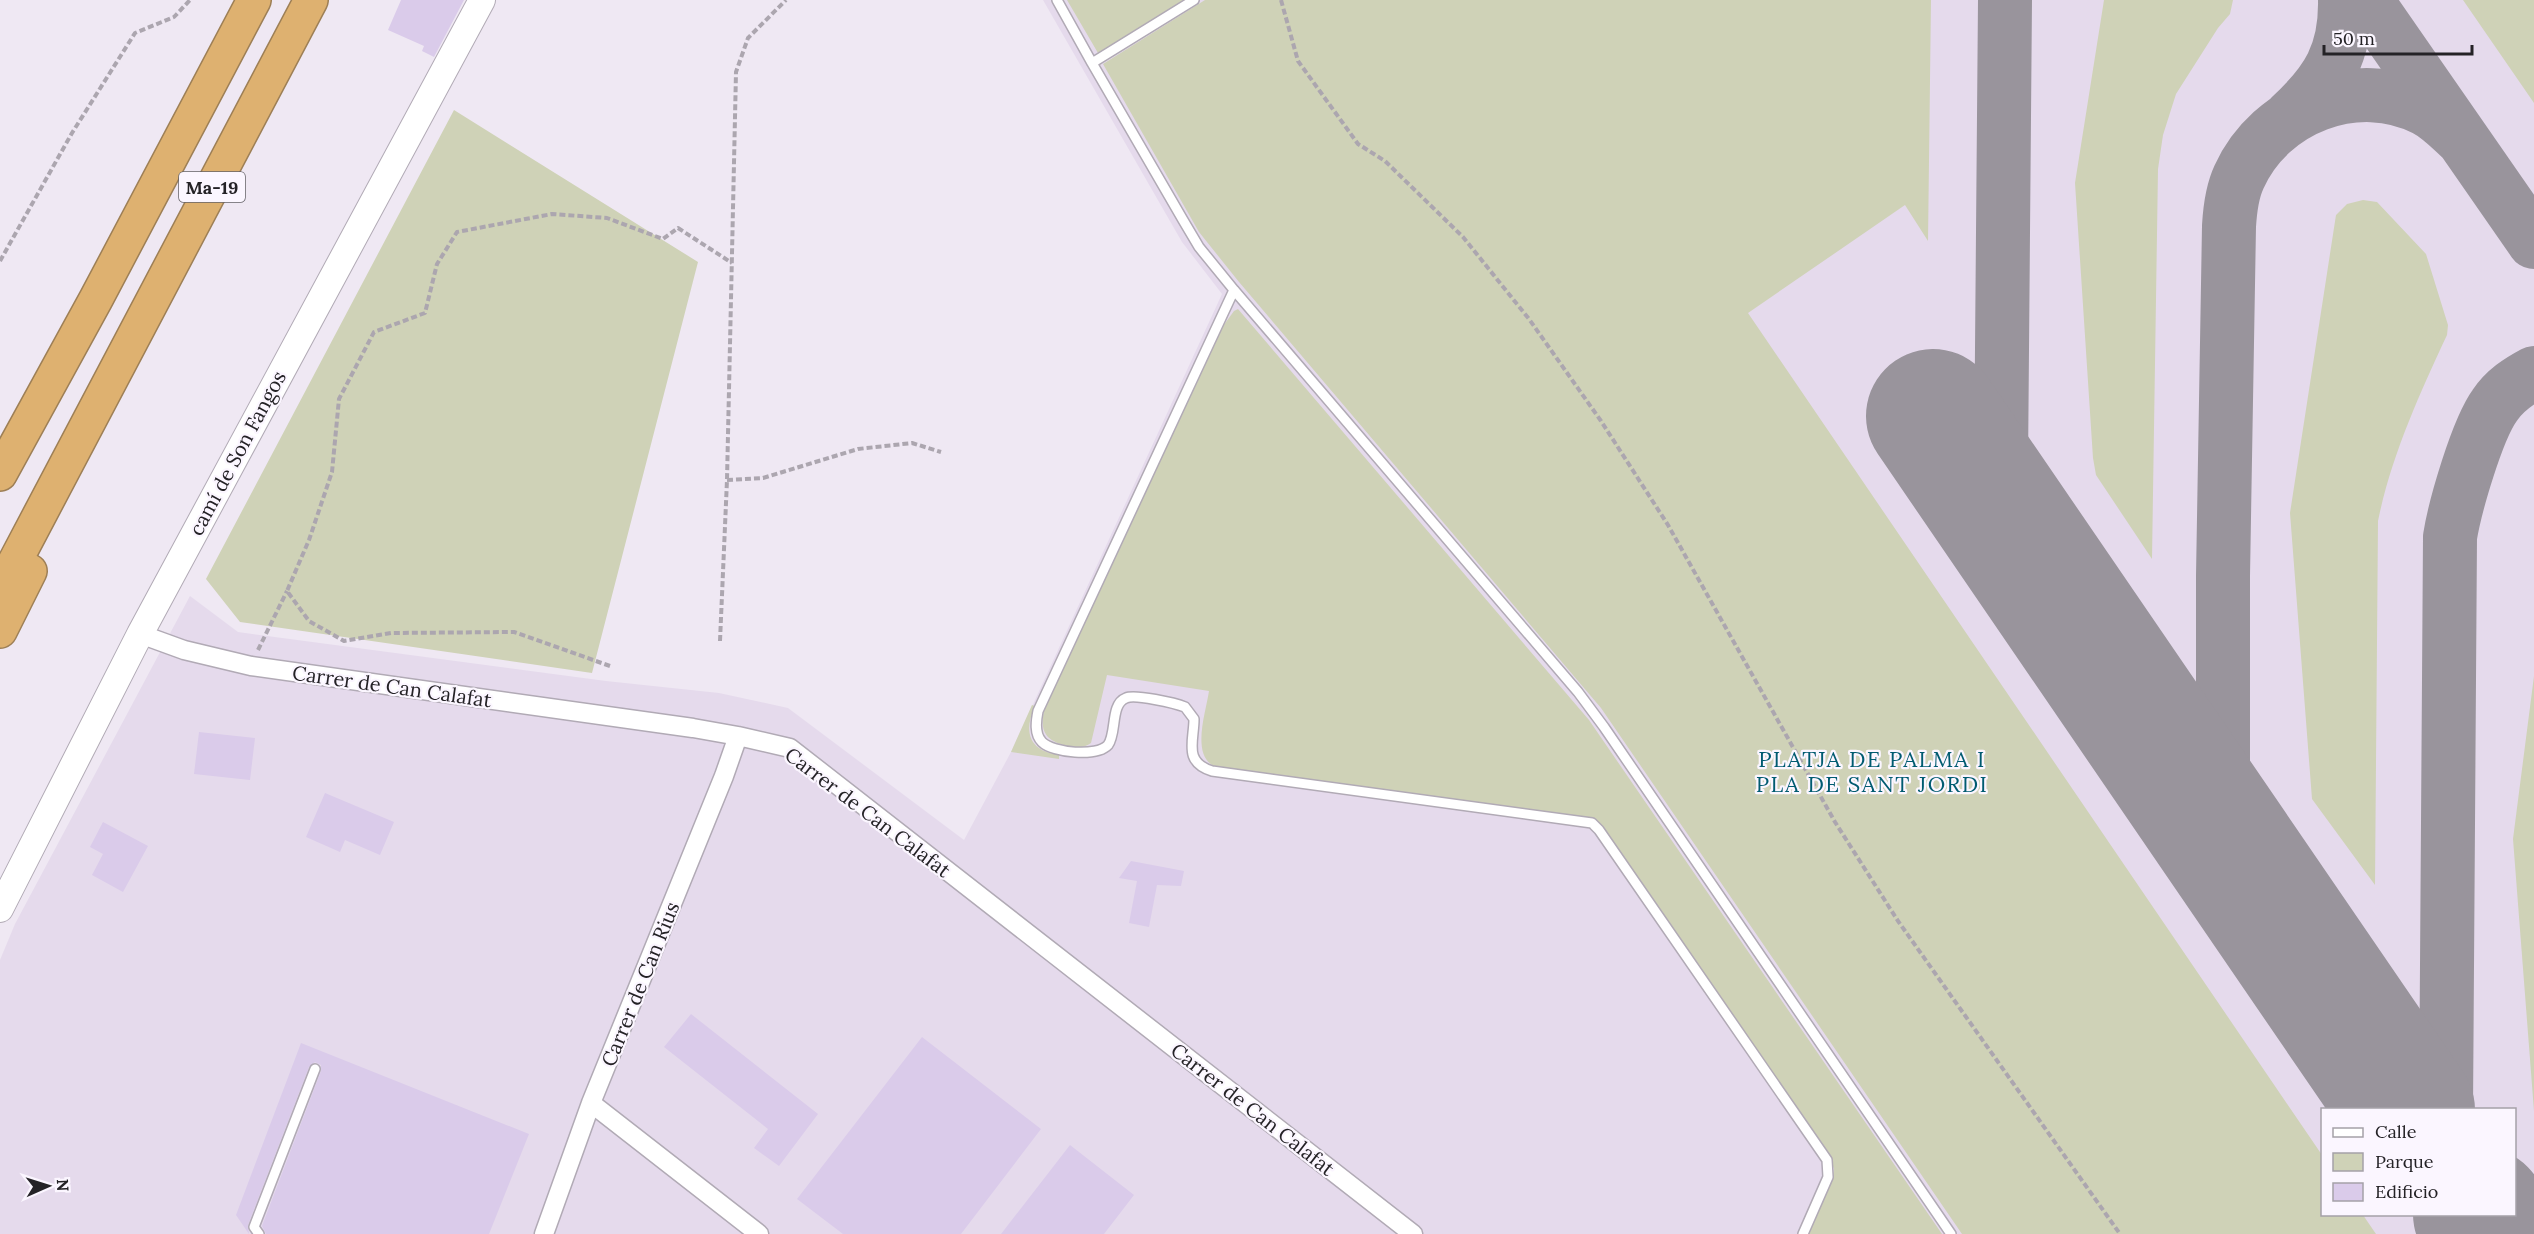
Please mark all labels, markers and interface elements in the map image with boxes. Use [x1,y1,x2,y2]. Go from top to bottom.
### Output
scale bar [2324,18,2472,56]
text: 50 m [2333,27,2375,50]
road number: Ma-19 [179,172,245,202]
street label: camí de Son Fangos [183,366,291,540]
street label: Carrer de Can Calafat [291,660,493,712]
street label: Carrer de Can Calafat [780,742,956,883]
district label: PLATJA DE PALMA I PLA DE SANT JORDI [1756,745,1988,798]
street label: Carrer de Can Rius [596,898,684,1070]
street label: Carrer de Can Calafat [1166,1037,1340,1181]
legend [2321,1108,2516,1216]
text: Calle [2375,1120,2417,1143]
text: Parque [2375,1150,2434,1173]
north arrow [18,1156,78,1216]
text: N [53,1179,73,1192]
text: Edificio [2375,1180,2438,1203]

